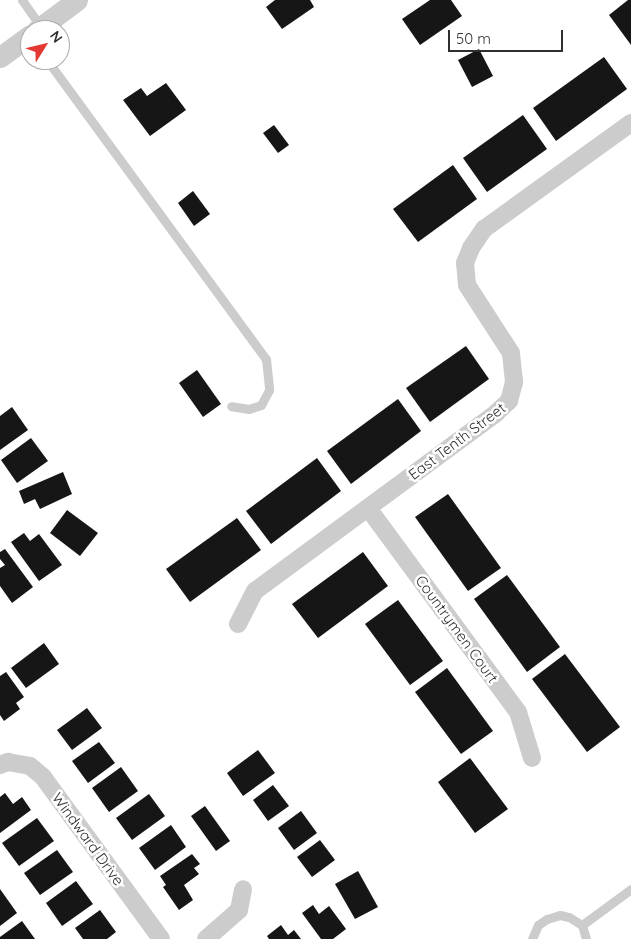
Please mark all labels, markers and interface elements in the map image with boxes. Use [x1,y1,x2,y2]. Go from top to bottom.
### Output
north arrow [20,20,70,70]
scale bar [451,20,566,52]
text: N [46,27,67,46]
text: 50 m [456,29,491,48]
street label: East Tenth Street [405,399,509,483]
street label: Countrymen Court [412,572,502,686]
street label: Windward Drive [48,789,128,889]

